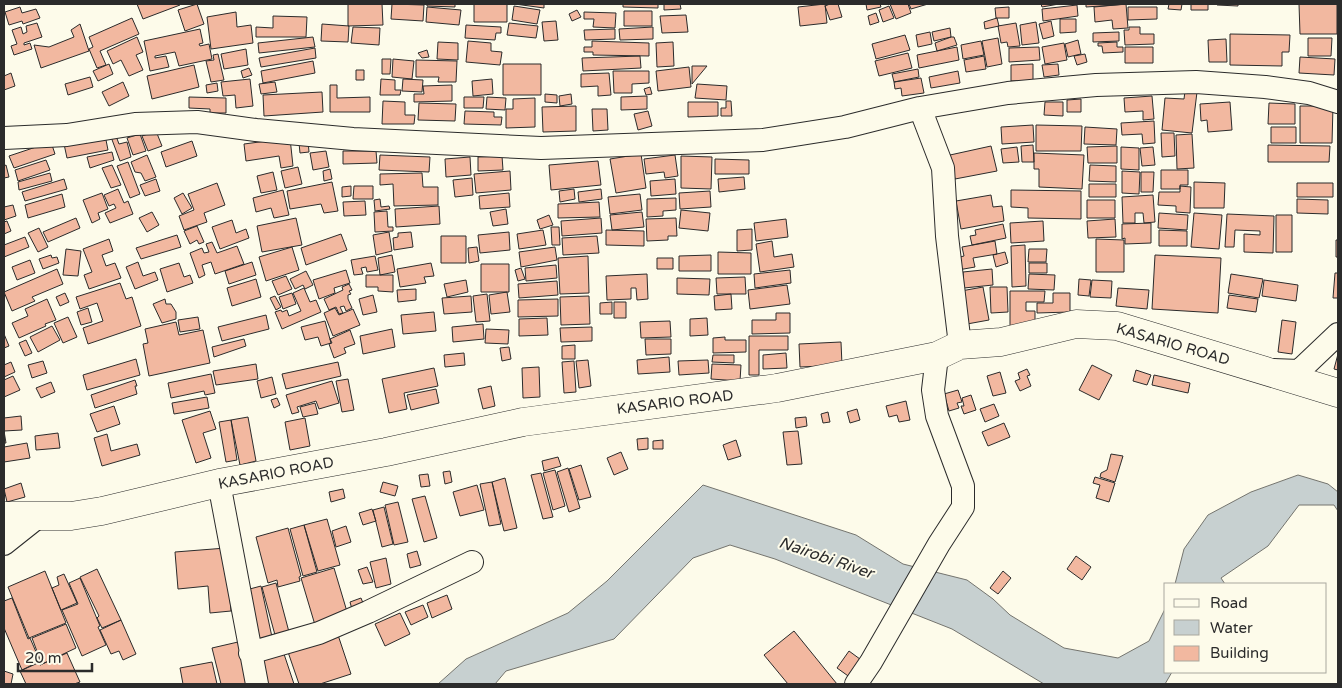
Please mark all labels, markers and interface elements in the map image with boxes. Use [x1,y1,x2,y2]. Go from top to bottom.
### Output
street label: KASARIO ROAD [1114,319,1232,369]
street label: KASARIO ROAD [616,386,734,418]
street label: KASARIO ROAD [217,453,335,493]
water label: Nairobi River [776,532,878,584]
legend [1164,583,1327,673]
text: Road [1210,594,1248,612]
text: Water [1210,619,1253,637]
scale bar [18,640,91,672]
text: Building [1210,644,1269,662]
text: 20 m [25,649,62,667]

